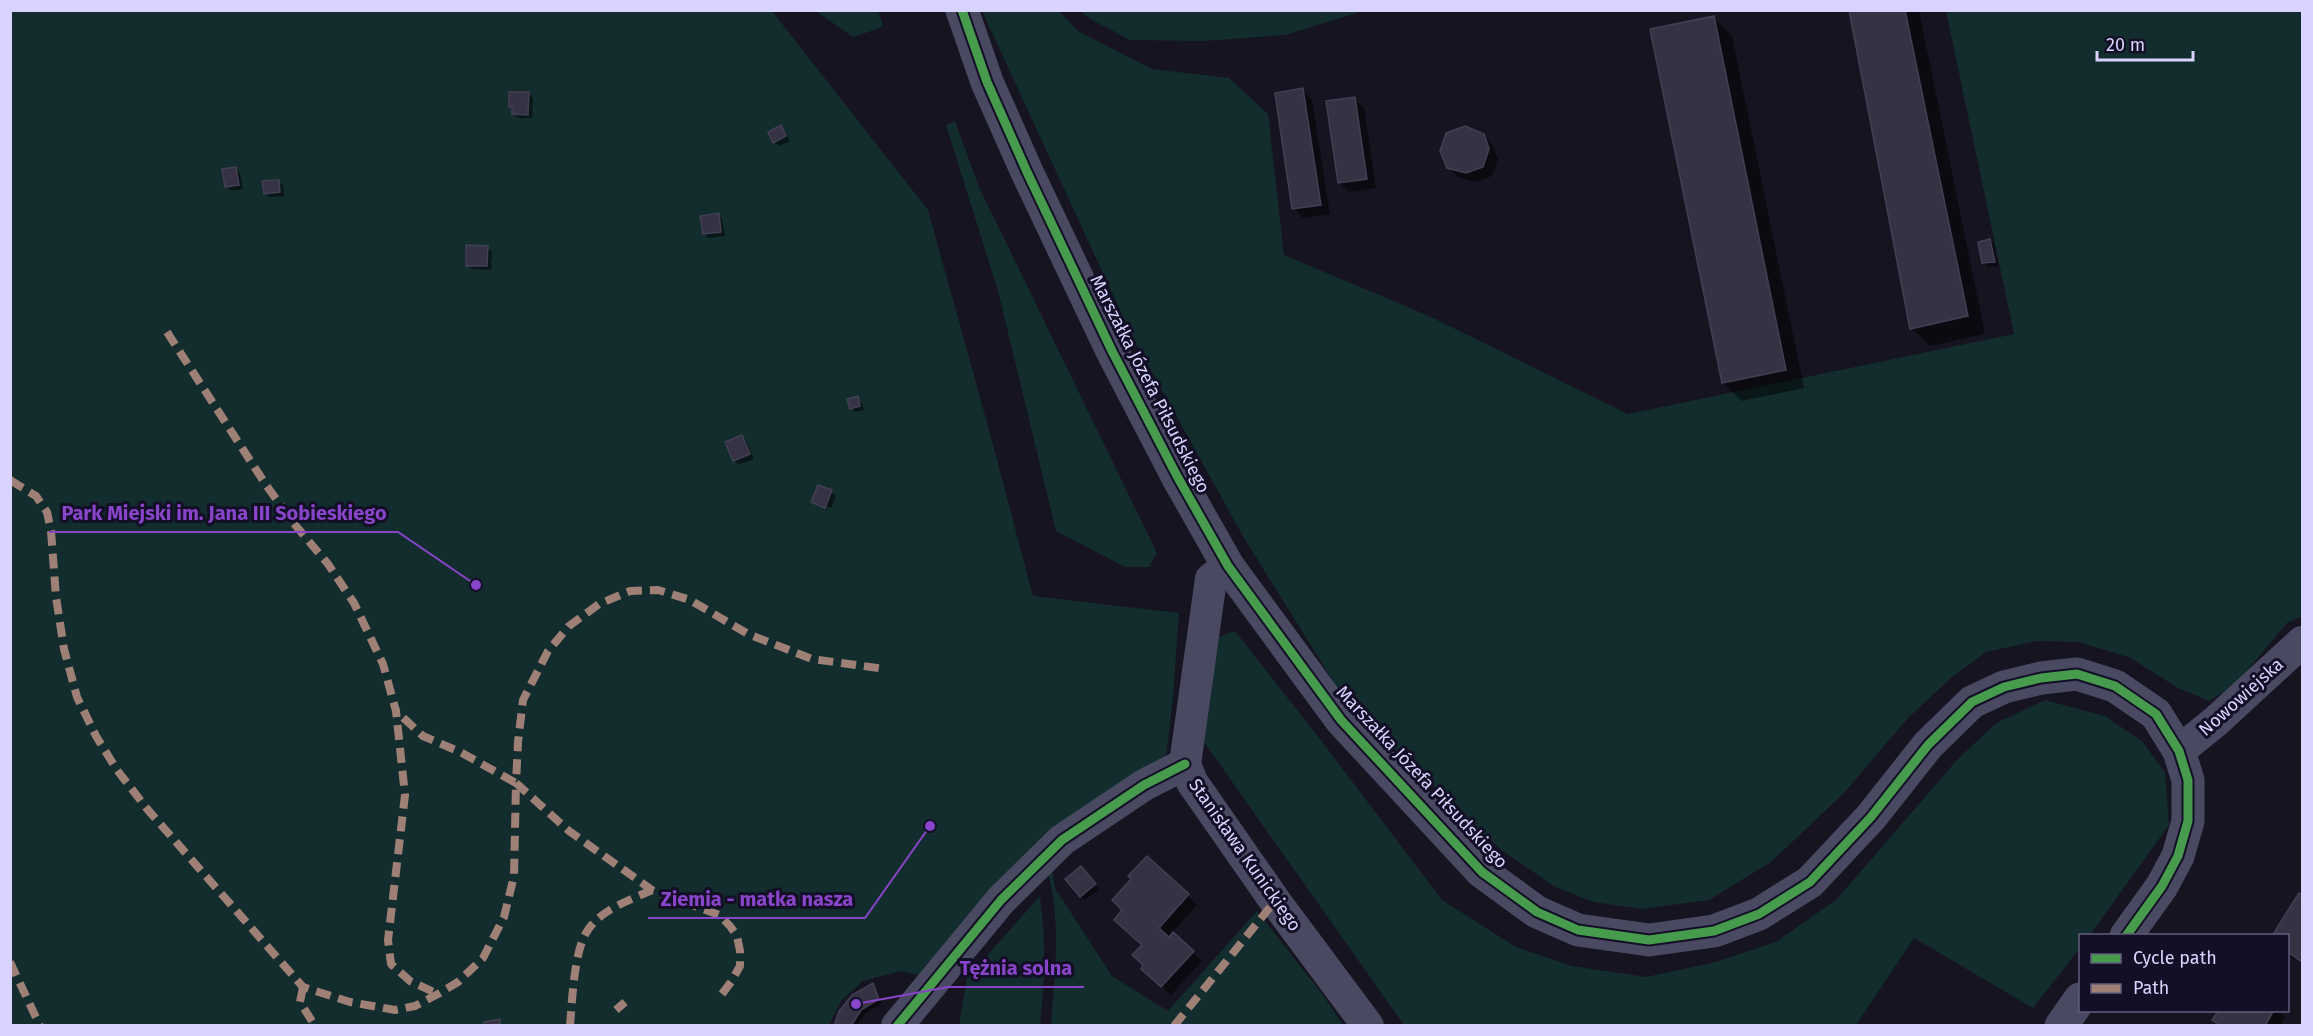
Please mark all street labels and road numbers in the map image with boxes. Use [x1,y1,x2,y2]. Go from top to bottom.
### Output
street label: Marszałka Józefa Piłsudskiego [1085,271,1215,497]
street label: Nowowiejska [2194,653,2288,741]
street label: Marszałka Józefa Piłsudskiego [1332,681,1512,873]
street label: Stanisława Kunickiego [1184,775,1306,935]

